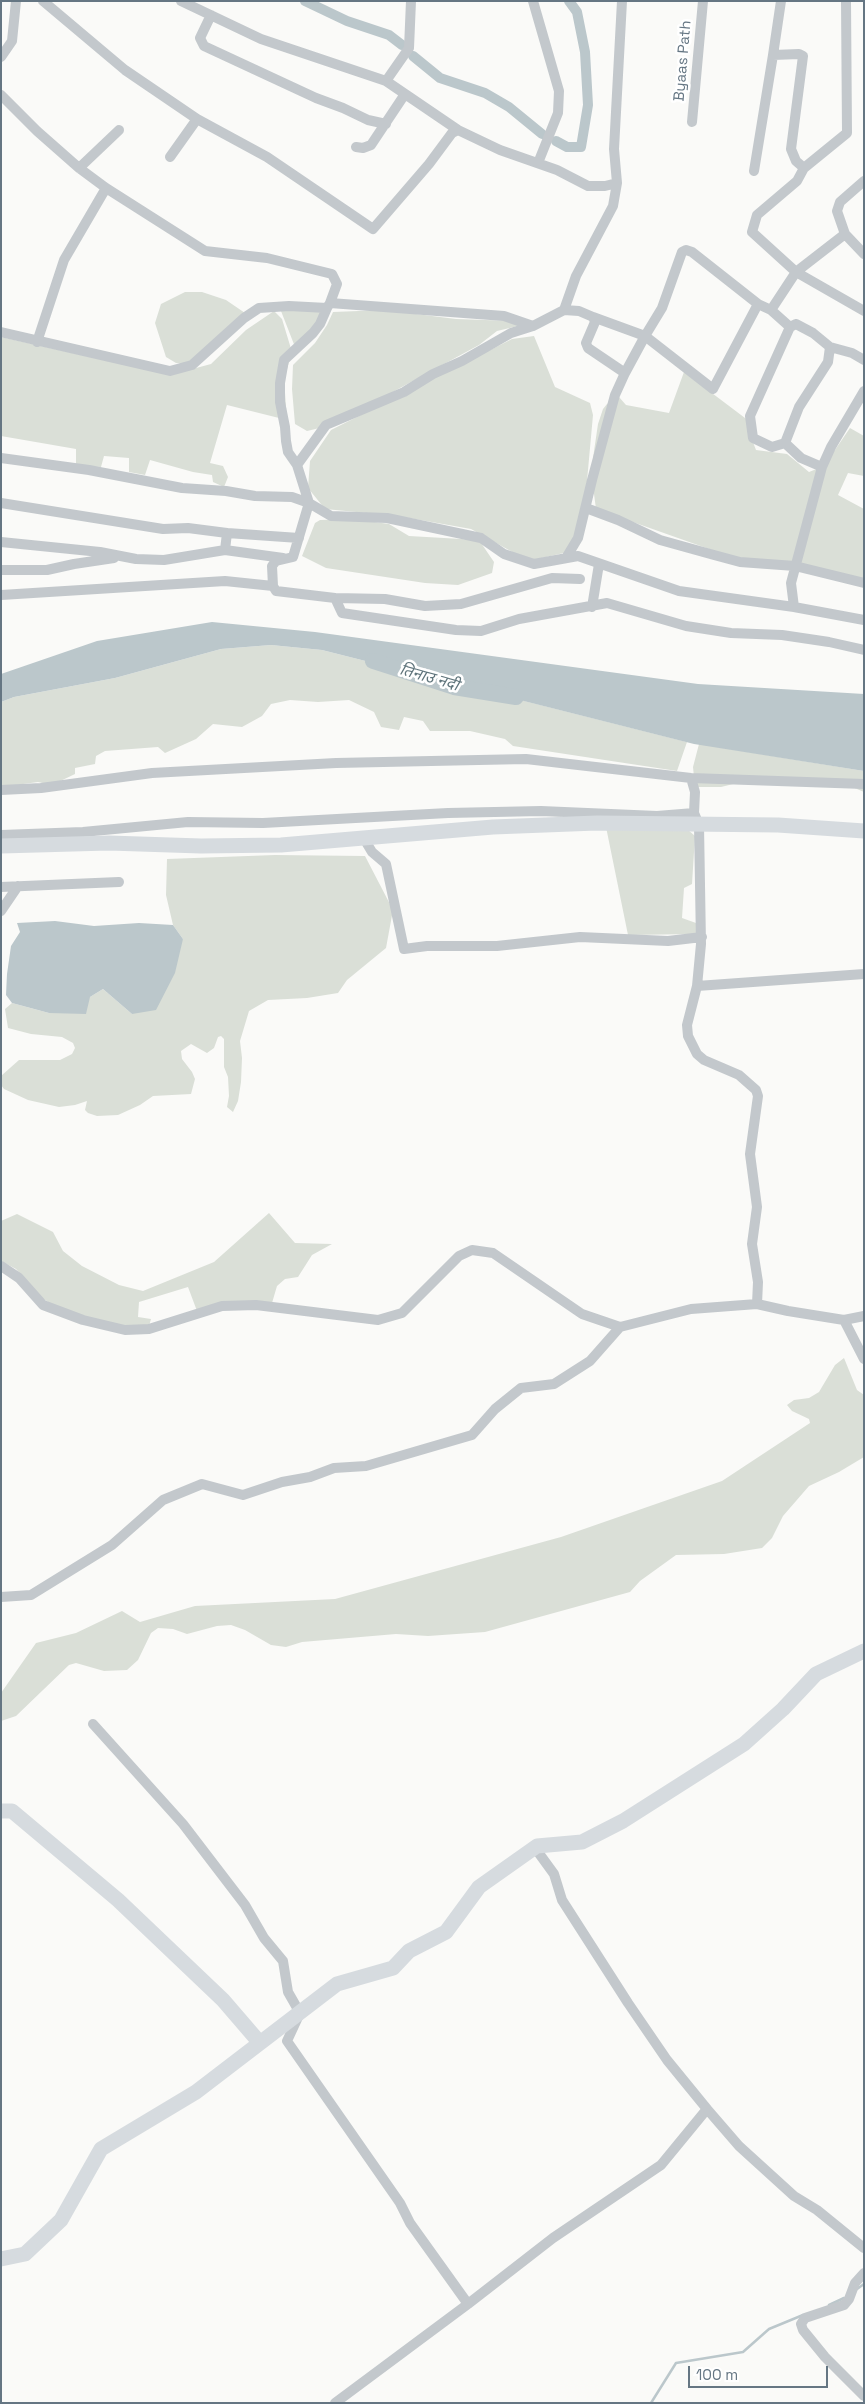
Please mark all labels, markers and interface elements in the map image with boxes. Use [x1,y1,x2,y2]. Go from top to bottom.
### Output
street label: Byaas Path [670,20,696,102]
water label: तिनाउ नदी [397,660,461,696]
scale bar [690,2356,830,2388]
text: 100 m [696,2365,738,2384]

